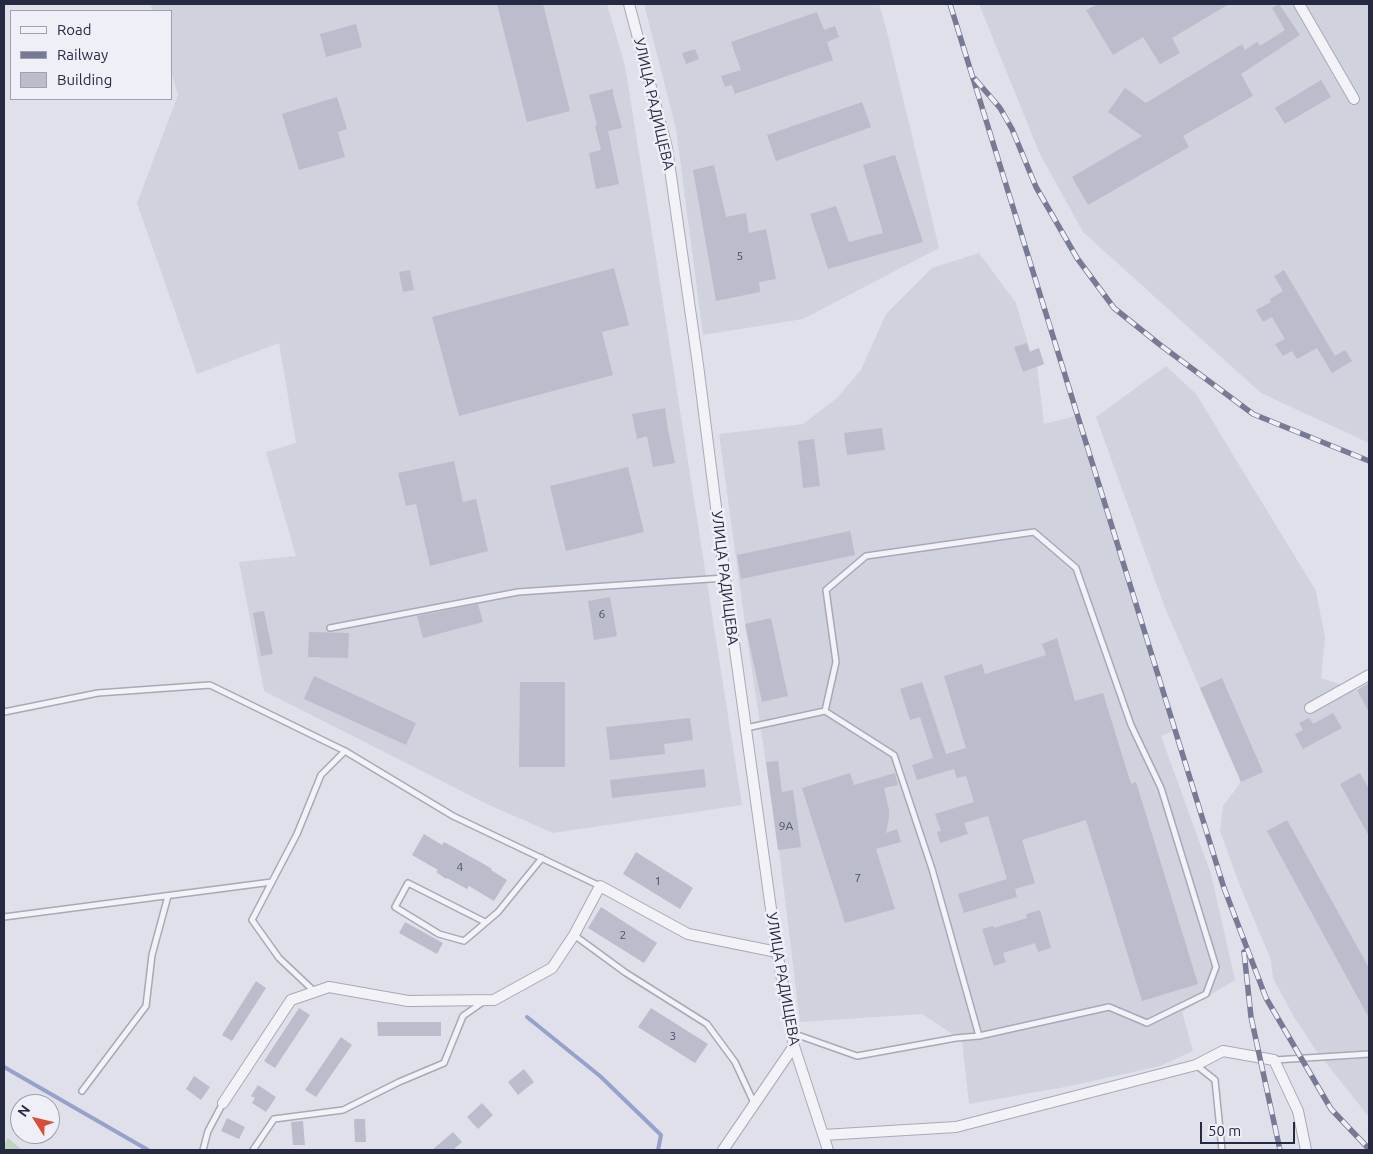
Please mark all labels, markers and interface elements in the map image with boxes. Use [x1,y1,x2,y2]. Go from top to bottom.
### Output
legend [10,10,172,100]
text: Road [57,21,92,38]
street label: УЛИЦА РАДИЩЕВА [630,36,678,172]
text: Railway [57,46,108,63]
text: Building [57,71,112,88]
house number: 5 [737,249,743,263]
street label: УЛИЦА РАДИЩЕВА [708,510,742,646]
house number: 6 [599,607,605,621]
house number: 9А [779,819,793,833]
house number: 4 [457,860,463,874]
house number: 7 [855,871,861,885]
house number: 1 [655,874,661,888]
street label: УЛИЦА РАДИЩЕВА [762,911,804,1047]
house number: 2 [620,928,626,942]
house number: 3 [670,1029,676,1043]
north arrow [10,1094,60,1144]
text: N [14,1102,33,1120]
scale bar [1203,1112,1298,1144]
text: 50 m [1208,1122,1241,1139]

